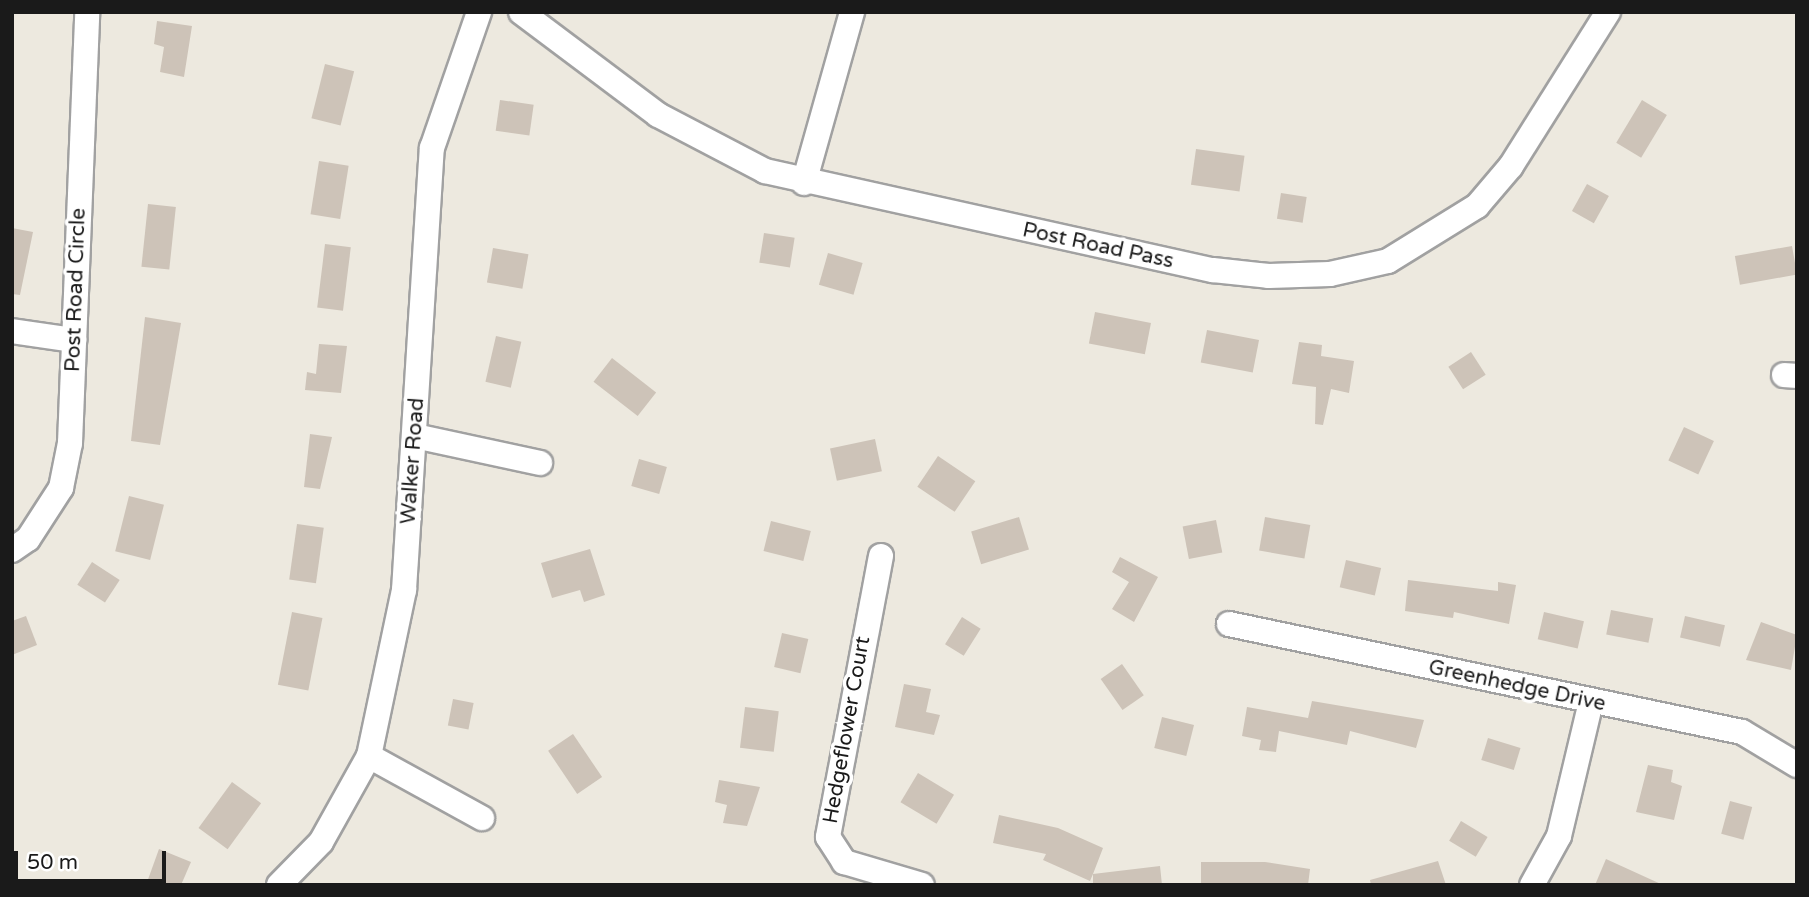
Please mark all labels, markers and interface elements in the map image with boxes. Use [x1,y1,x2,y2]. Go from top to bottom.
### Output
street label: Post Road Circle [61,208,91,372]
street label: Post Road Pass [1020,218,1176,274]
street label: Walker Road [396,397,430,525]
street label: Hedgeflower Court [818,634,876,826]
street label: Greenhedge Drive [1426,655,1608,717]
scale bar [18,838,170,882]
text: 50 m [27,850,78,875]

